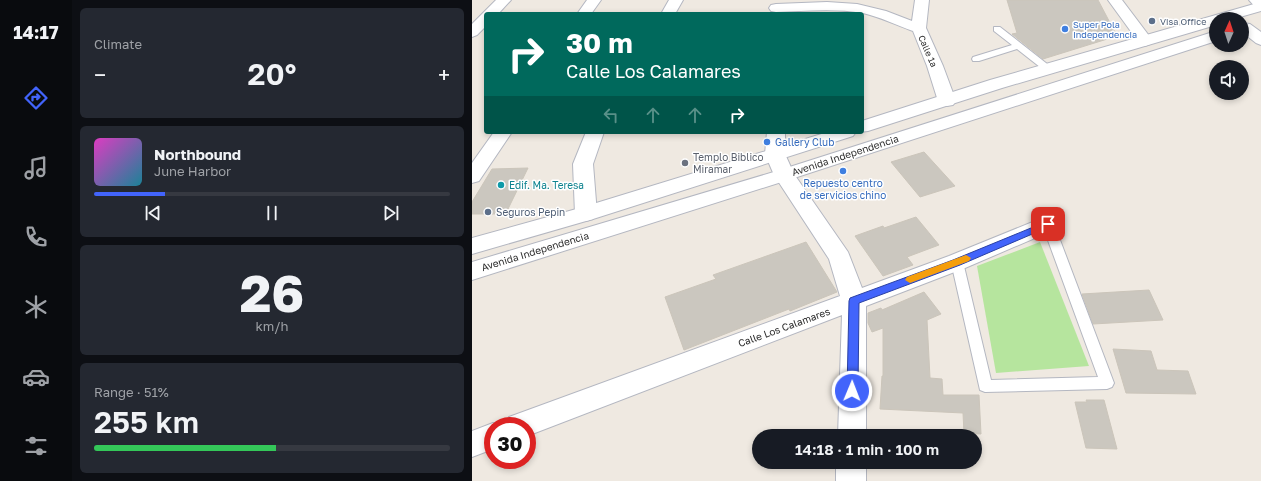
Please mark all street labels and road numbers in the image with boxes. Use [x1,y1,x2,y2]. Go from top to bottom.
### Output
street label: Calle 1a [916,33,940,69]
street label: Avenida Independencia [790,132,900,178]
street label: Avenida Independencia [480,229,590,273]
street label: Calle Los Calamares [736,305,832,349]

